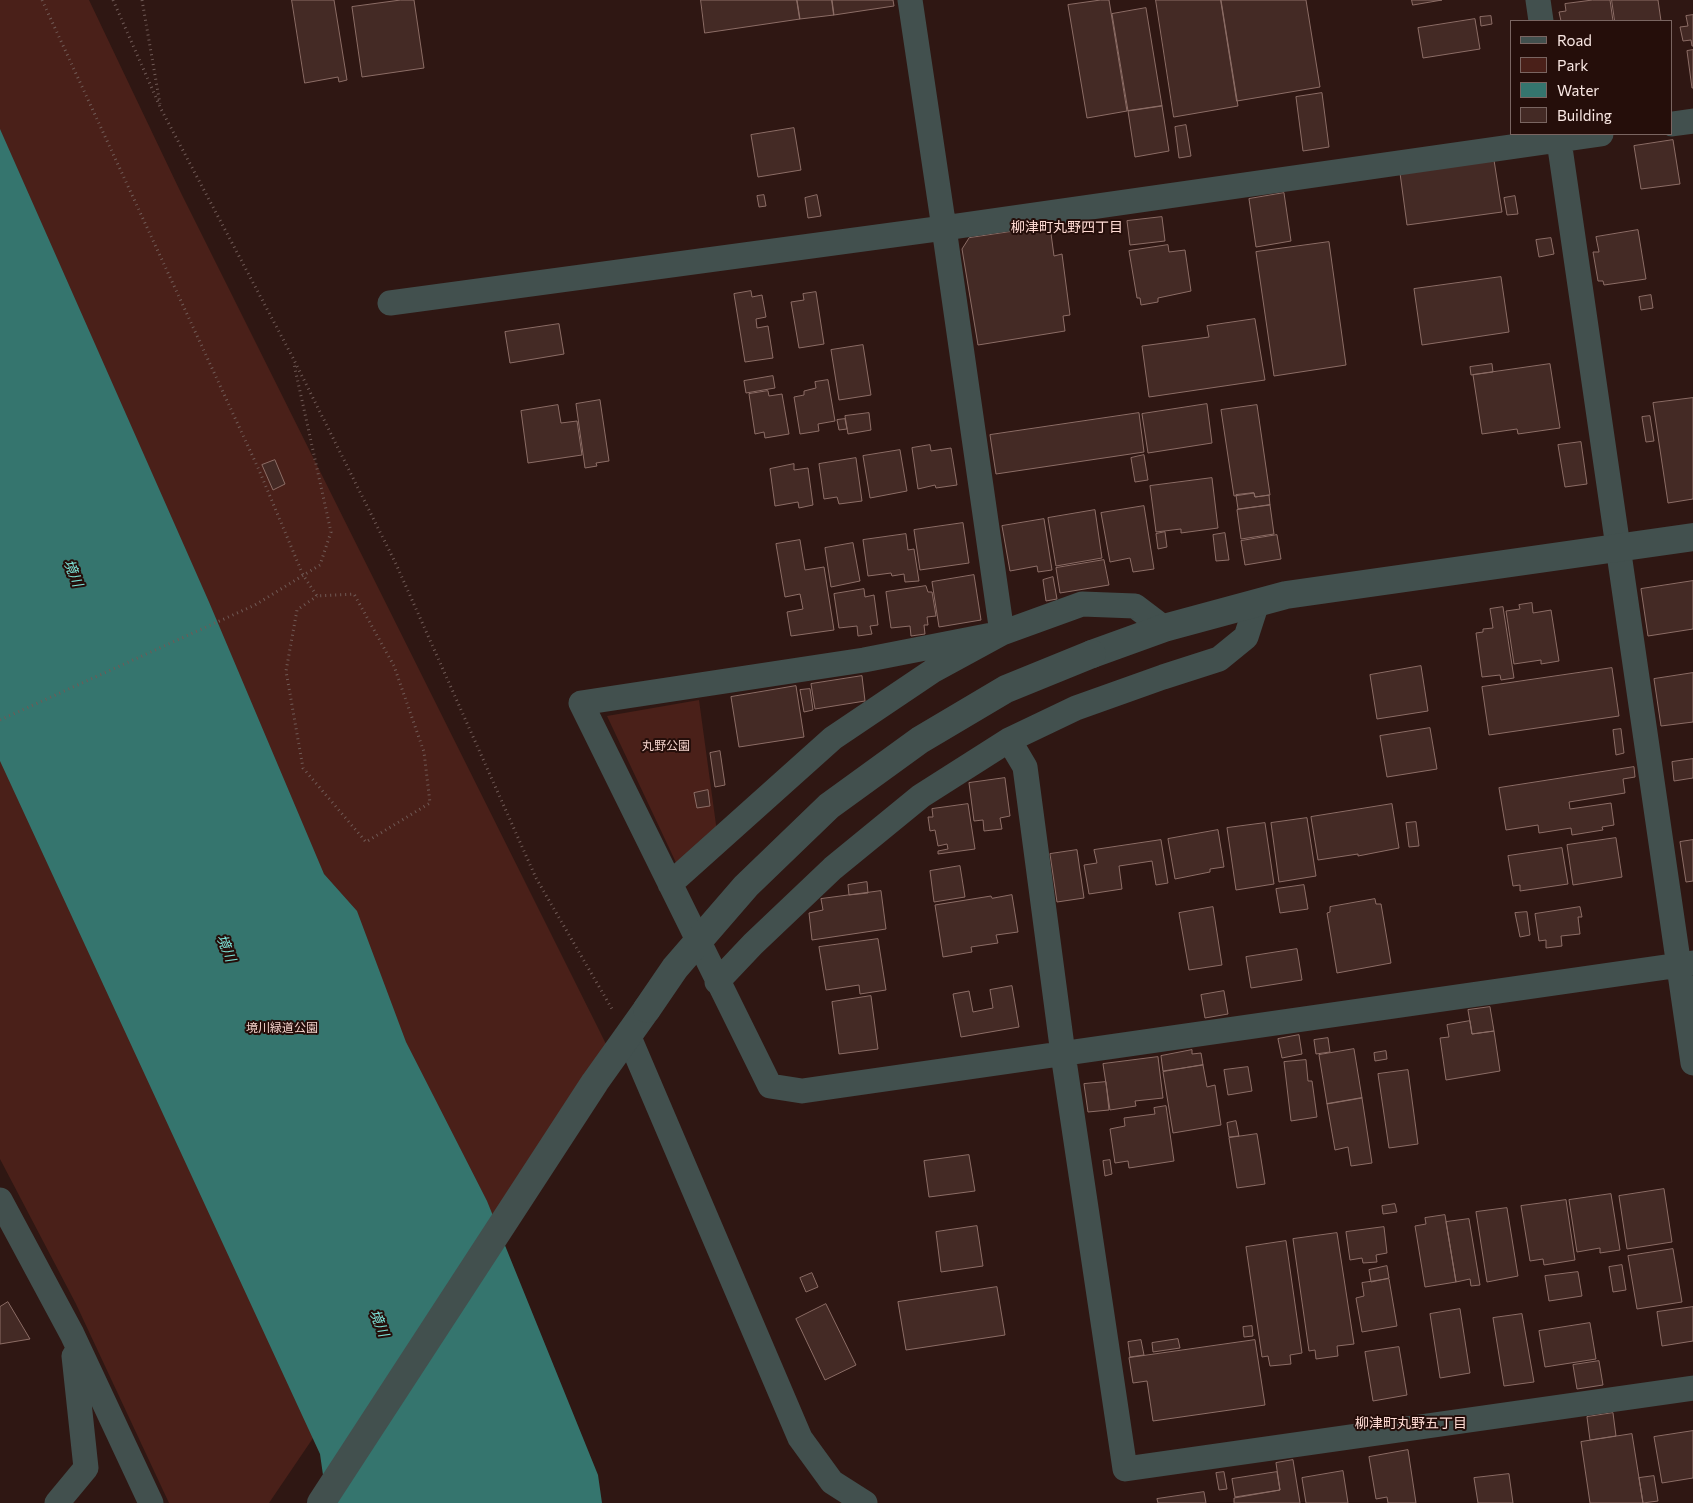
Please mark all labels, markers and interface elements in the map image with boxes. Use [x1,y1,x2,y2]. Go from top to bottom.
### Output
legend [1510,20,1673,135]
text: Road [1557,31,1592,49]
text: Park [1557,56,1588,74]
text: Water [1557,81,1599,99]
text: Building [1557,106,1612,124]
district label: 柳津町丸野四丁目 [1011,219,1123,235]
water label: 境川 [60,557,86,589]
park label: 丸野公園 [642,739,690,753]
water label: 境川 [213,932,239,964]
park label: 境川緑道公園 [246,1021,318,1035]
water label: 境川 [366,1307,392,1339]
district label: 柳津町丸野五丁目 [1355,1415,1467,1431]

